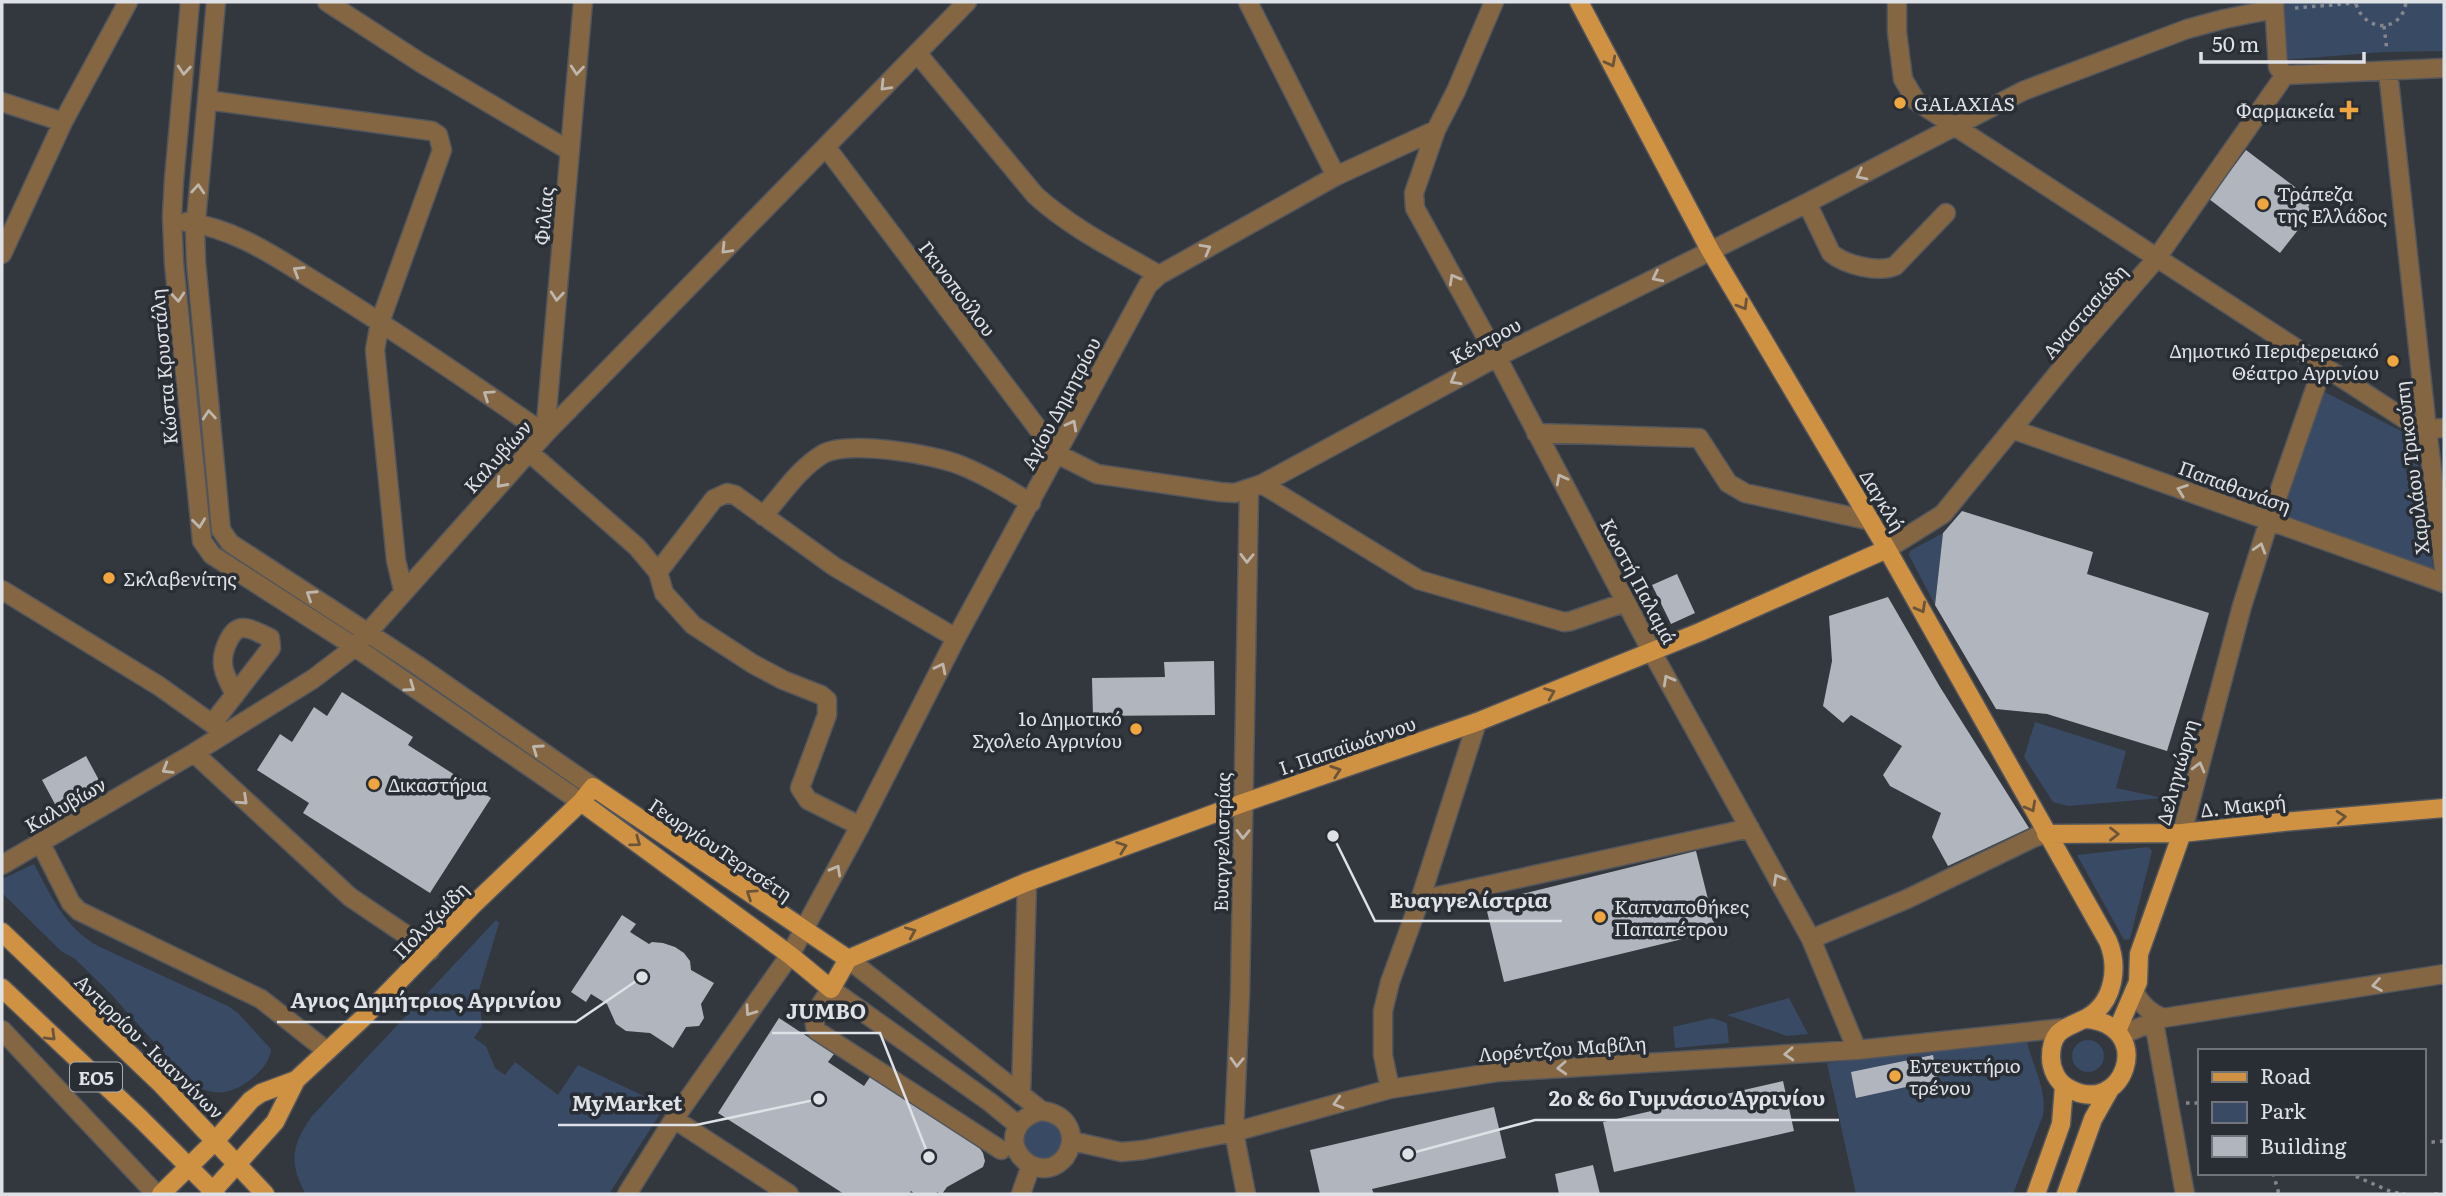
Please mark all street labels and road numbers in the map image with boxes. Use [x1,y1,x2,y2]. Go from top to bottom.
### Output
street label: Φιλίας [526,186,560,246]
street label: Γκινοπούλου [913,234,1003,342]
street label: Αναστασιάδη [2035,258,2133,364]
street label: Κώστα Κρυστάλη [142,288,184,446]
street label: Κέντρου [1445,310,1525,370]
street label: Αγίου Δημητρίου [1013,332,1107,474]
street label: Χαριλάου Τρικούπη [2387,380,2435,556]
street label: Καλυβίων [457,413,537,499]
street label: Παπαθανάση [2175,453,2295,519]
street label: Δαγκλή [1854,464,1912,536]
street label: Κωστή Παλαμά [1594,513,1684,649]
street label: Ι. Παπαϊωάννου [1275,708,1419,782]
street label: Δεληγιώργη [2148,716,2204,828]
street label: Καλυβίων [19,769,111,839]
street label: Ευαγγελιστρίας [1206,772,1236,912]
street label: Δ. Μακρή [2199,787,2287,823]
street label: ΓεωργίουΤερτσέτη [644,791,798,907]
street label: Πολυζωίδη [386,875,474,965]
street label: Αντιρρίου - Ιωαννίνων [69,967,231,1125]
street label: Λορέντζου Μαβίλη [1477,1028,1647,1068]
road number: ΕΟ5 [70,1062,122,1092]

